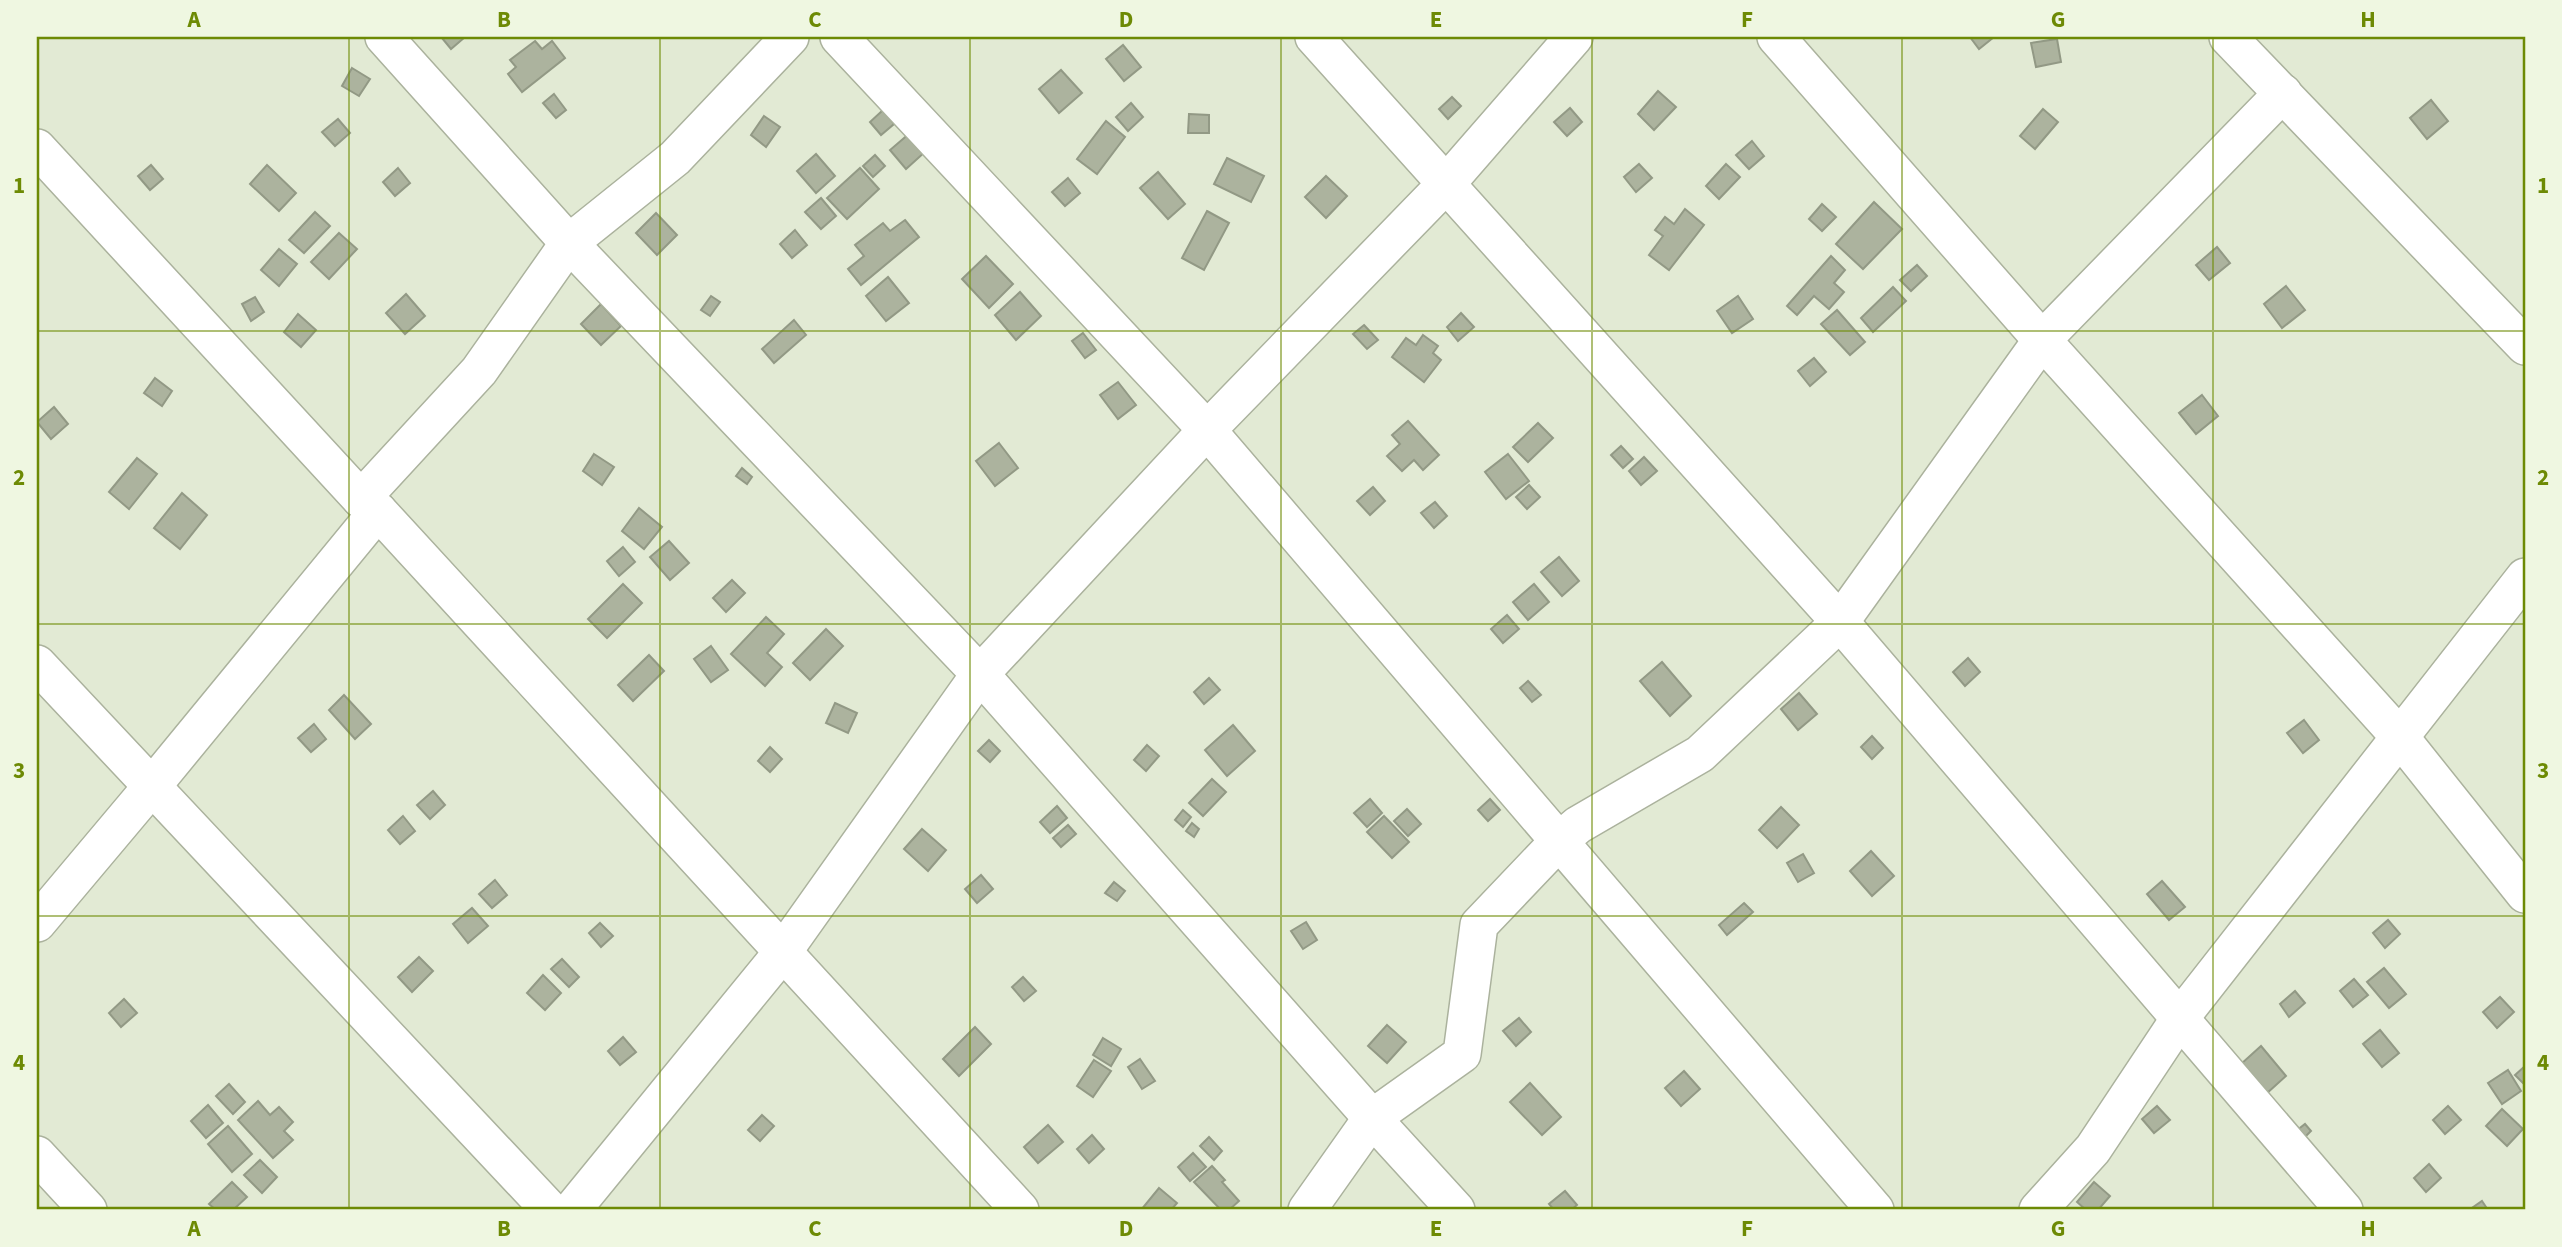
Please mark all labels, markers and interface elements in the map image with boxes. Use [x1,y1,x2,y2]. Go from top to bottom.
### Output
text: A [186,3,201,36]
text: B [497,3,511,36]
text: C [808,3,822,36]
text: D [1119,3,1133,36]
text: E [1430,3,1442,36]
text: F [1741,3,1753,36]
text: G [2051,3,2065,36]
text: H [2360,3,2376,36]
text: 1 [13,169,25,202]
text: 1 [2537,169,2549,202]
text: 2 [13,461,25,494]
text: 2 [2537,461,2549,494]
text: 3 [13,754,25,787]
text: 3 [2537,754,2549,787]
text: 4 [13,1046,25,1079]
text: 4 [2537,1046,2549,1079]
text: A [186,1212,201,1245]
text: B [497,1212,511,1245]
text: C [808,1212,822,1245]
text: D [1119,1212,1133,1245]
text: E [1430,1212,1442,1245]
text: F [1741,1212,1753,1245]
text: G [2051,1212,2065,1245]
text: H [2360,1212,2376,1245]

